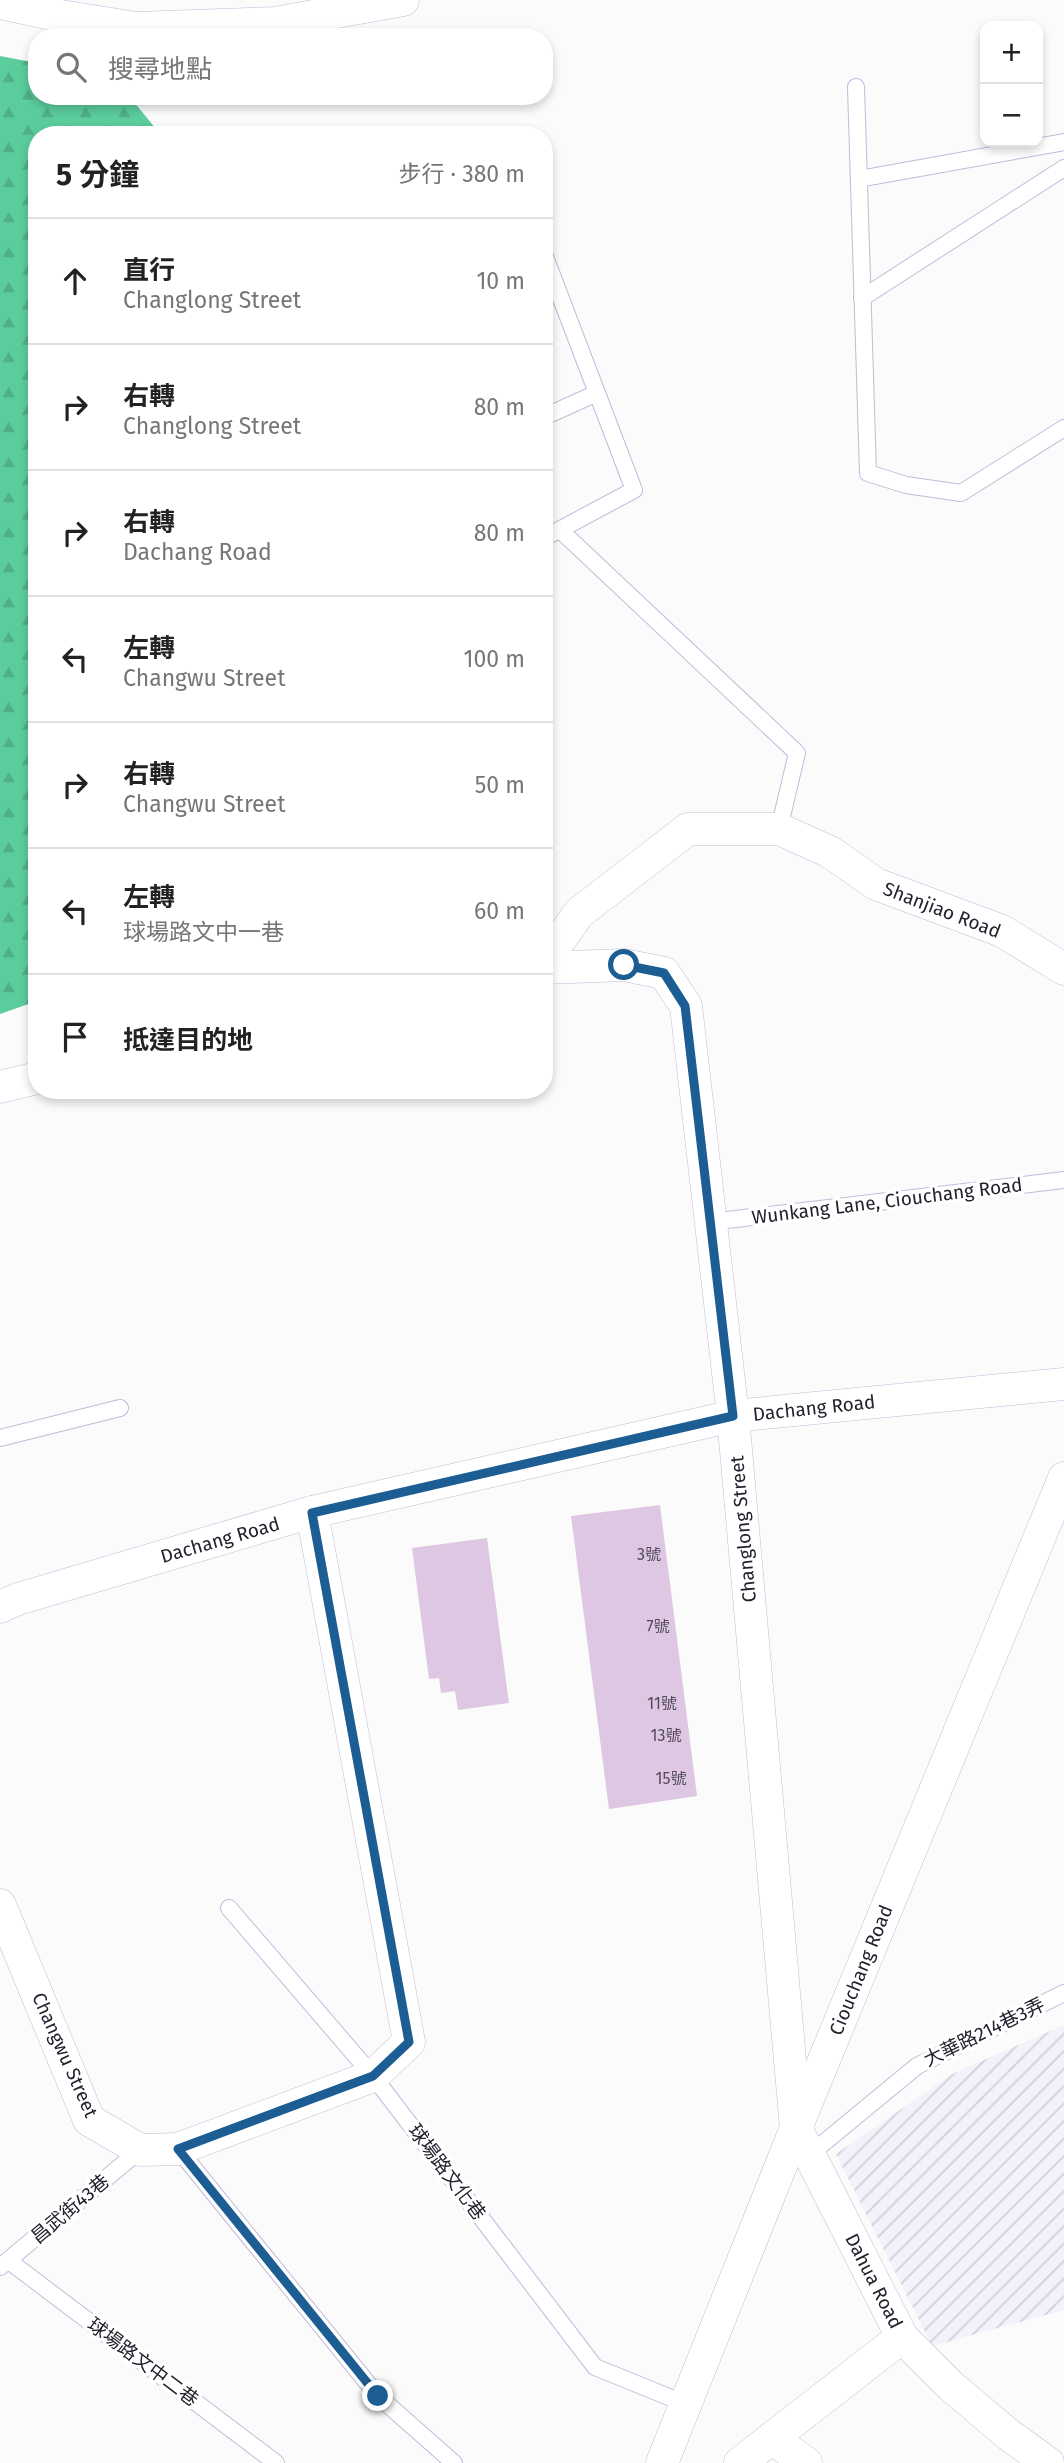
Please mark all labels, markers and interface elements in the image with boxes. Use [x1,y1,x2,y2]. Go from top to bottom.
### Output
map controls [980,21,1043,147]
button: + [980,21,1043,84]
search box [28,28,553,105]
icon: search [52,48,90,86]
text: 搜尋地點 [108,54,212,85]
button: − [980,84,1043,147]
text: 5 分鐘 [56,157,139,193]
text: 步行 · 380 m [398,160,525,188]
text: 直行 [123,255,175,286]
icon: ahead [56,262,94,300]
text: 10 m [476,267,525,295]
text: Changlong Street [123,286,301,314]
text: 右轉 [123,381,175,412]
icon: right [56,388,94,426]
text: 80 m [474,393,525,421]
text: Changlong Street [123,412,301,440]
text: 右轉 [123,507,175,538]
icon: right [56,514,94,552]
text: 80 m [474,519,525,547]
text: Dachang Road [123,538,272,566]
text: 左轉 [123,633,175,664]
icon: left [56,640,94,678]
text: 100 m [464,645,525,673]
text: Changwu Street [123,664,285,692]
text: 右轉 [123,759,175,790]
icon: right [56,766,94,804]
text: 50 m [475,771,525,799]
text: Changwu Street [123,790,285,818]
street label: Shanjiao Road [880,877,1004,943]
text: 左轉 [123,882,175,913]
icon: left [56,892,94,930]
text: 60 m [474,897,525,925]
text: 球場路文中一巷 [123,918,284,946]
route start [608,949,639,980]
icon: arrive [56,1018,94,1056]
text: 抵達目的地 [123,1025,253,1056]
street label: Wunkang Lane, Ciouchang Road [750,1173,1024,1229]
street label: Dachang Road [752,1390,876,1426]
street label: Changlong Street [725,1455,761,1603]
street label: Dachang Road [158,1512,282,1568]
house number: 3號 [637,1545,661,1564]
house number: 7號 [646,1617,670,1636]
house number: 11號 [647,1694,677,1713]
house number: 13號 [651,1726,681,1745]
house number: 15號 [656,1769,686,1788]
street label: Ciouchang Road [824,1901,898,2039]
street label: Changwu Street [27,1989,103,2121]
street label: 大華路214巷3弄 [920,1993,1048,2071]
street label: 球場路文化巷 [404,2120,490,2224]
street label: 昌武街43巷 [26,2170,114,2248]
street label: Dahua Road [840,2230,908,2332]
street label: 球場路文中二巷 [83,2313,203,2411]
route end [362,2380,393,2411]

